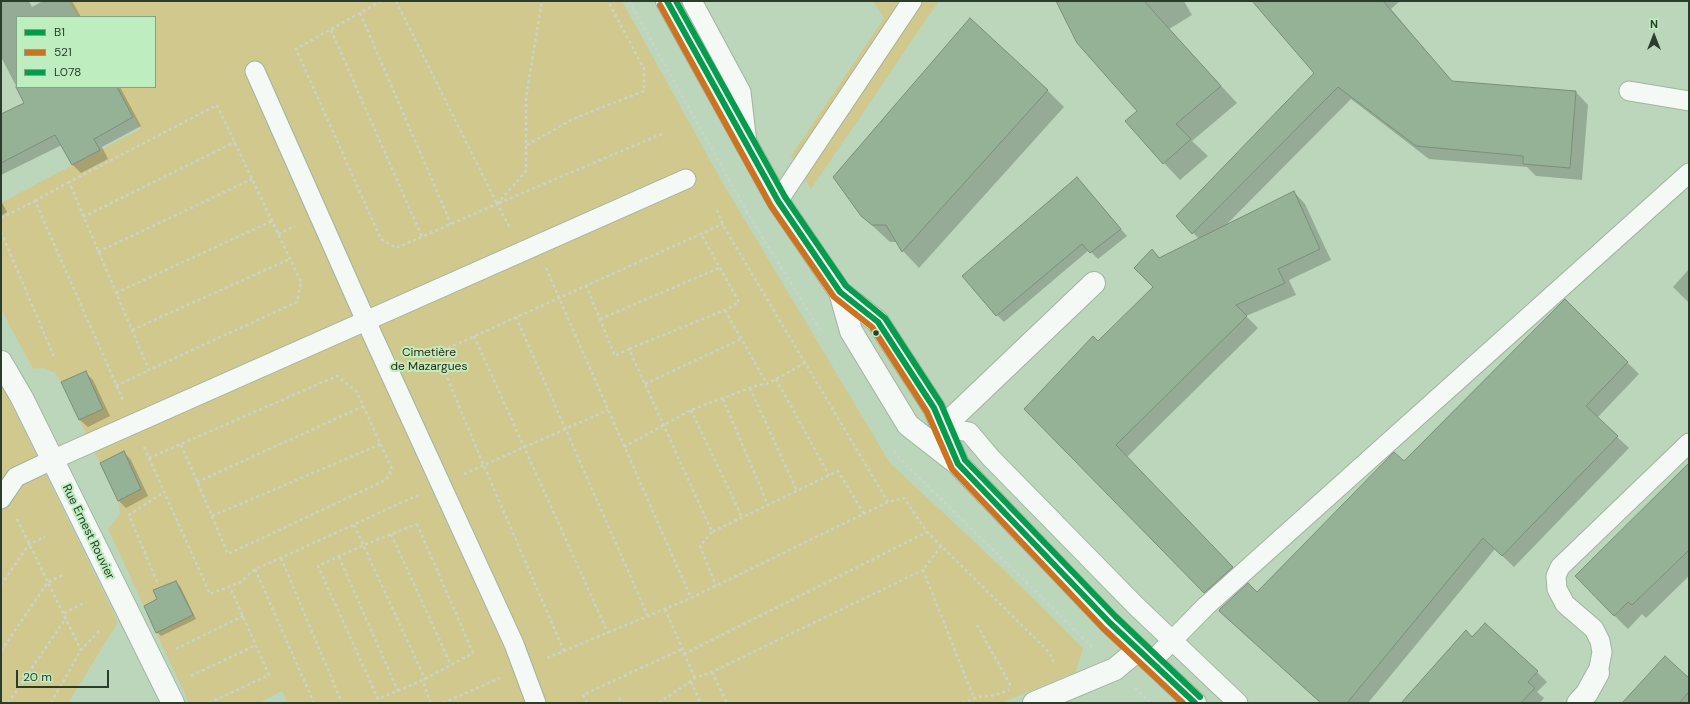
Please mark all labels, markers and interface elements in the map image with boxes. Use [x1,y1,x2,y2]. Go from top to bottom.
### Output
legend [16,16,156,88]
north arrow [1634,16,1674,56]
text: N [1650,17,1658,31]
text: B1 [54,24,65,40]
text: 521 [54,44,72,60]
text: L078 [54,64,81,80]
unlabelled marker [871,328,881,338]
park label: Cimetière de Mazargues [391,346,467,374]
street label: Rue Ernest Rouvier [59,482,117,582]
scale bar [18,662,111,688]
text: 20 m [23,669,52,685]

